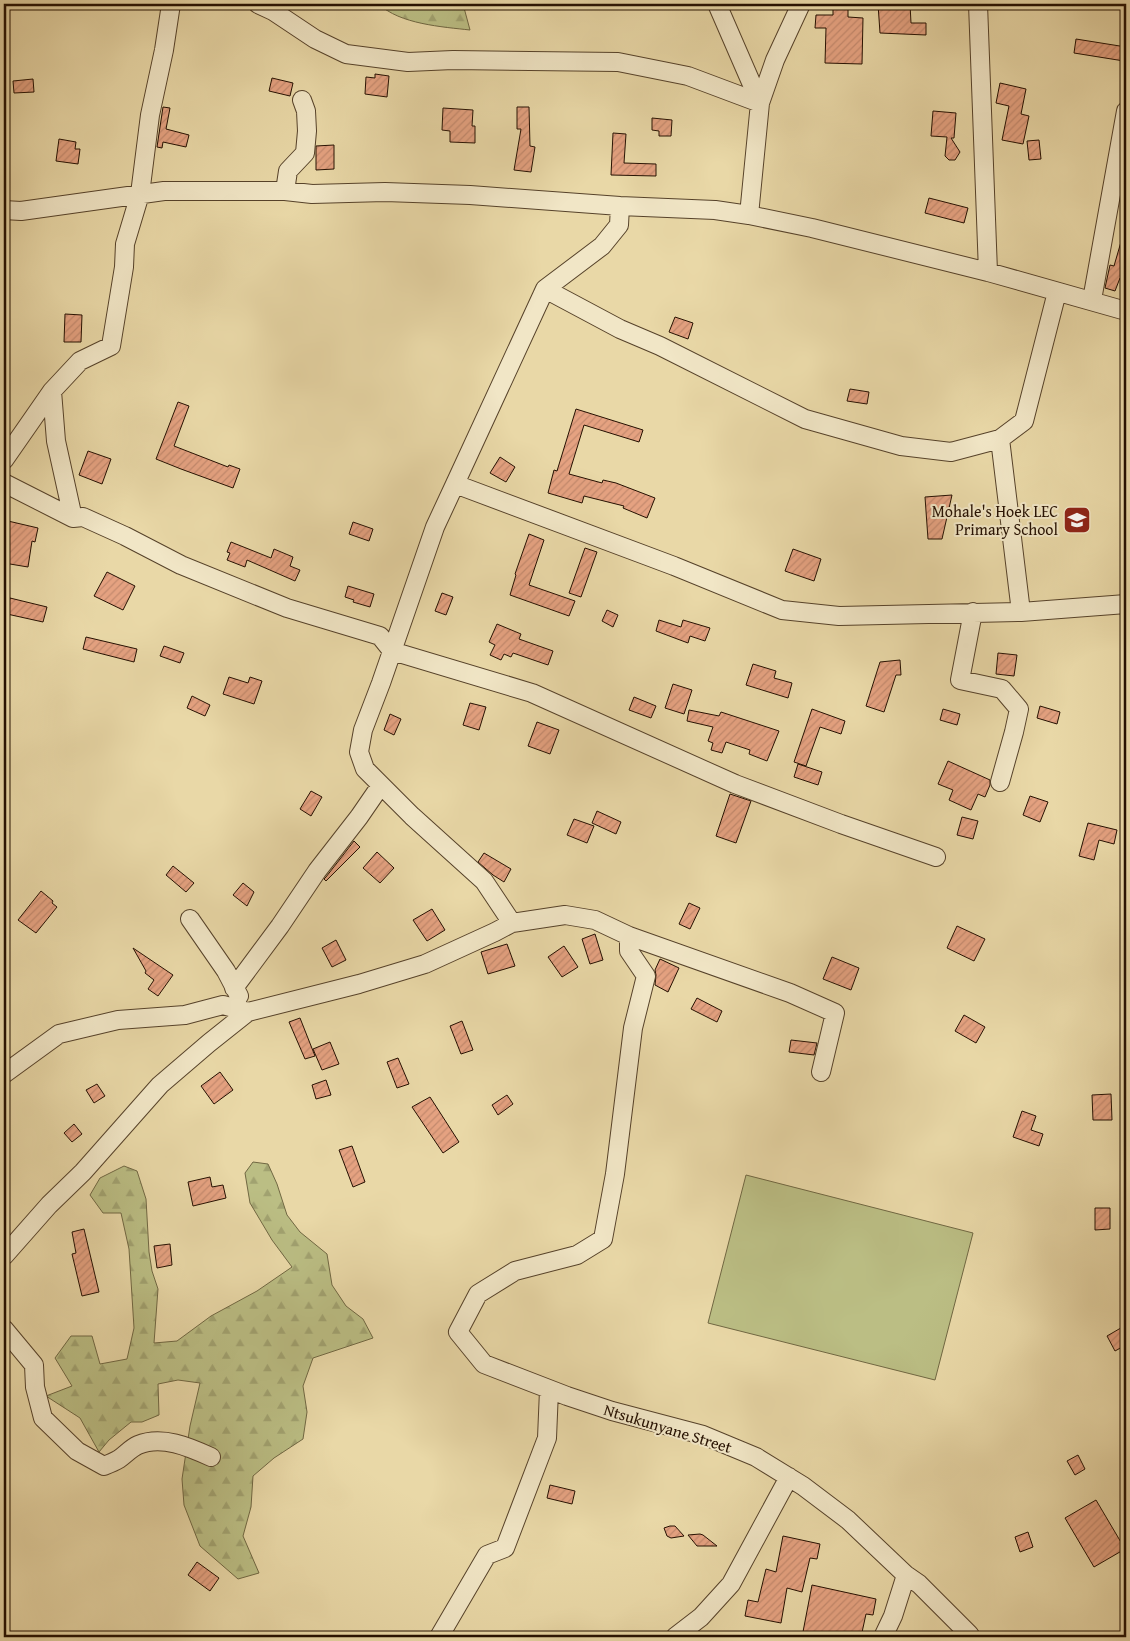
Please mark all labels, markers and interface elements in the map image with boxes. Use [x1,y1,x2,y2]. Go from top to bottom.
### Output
place label: Mohale's Hoek LEC Primary School [932,499,1059,541]
school or university icon: Mohale's Hoek LEC Primary School [1062,505,1092,535]
street label: Ntsukunyane Street [601,1397,735,1459]

